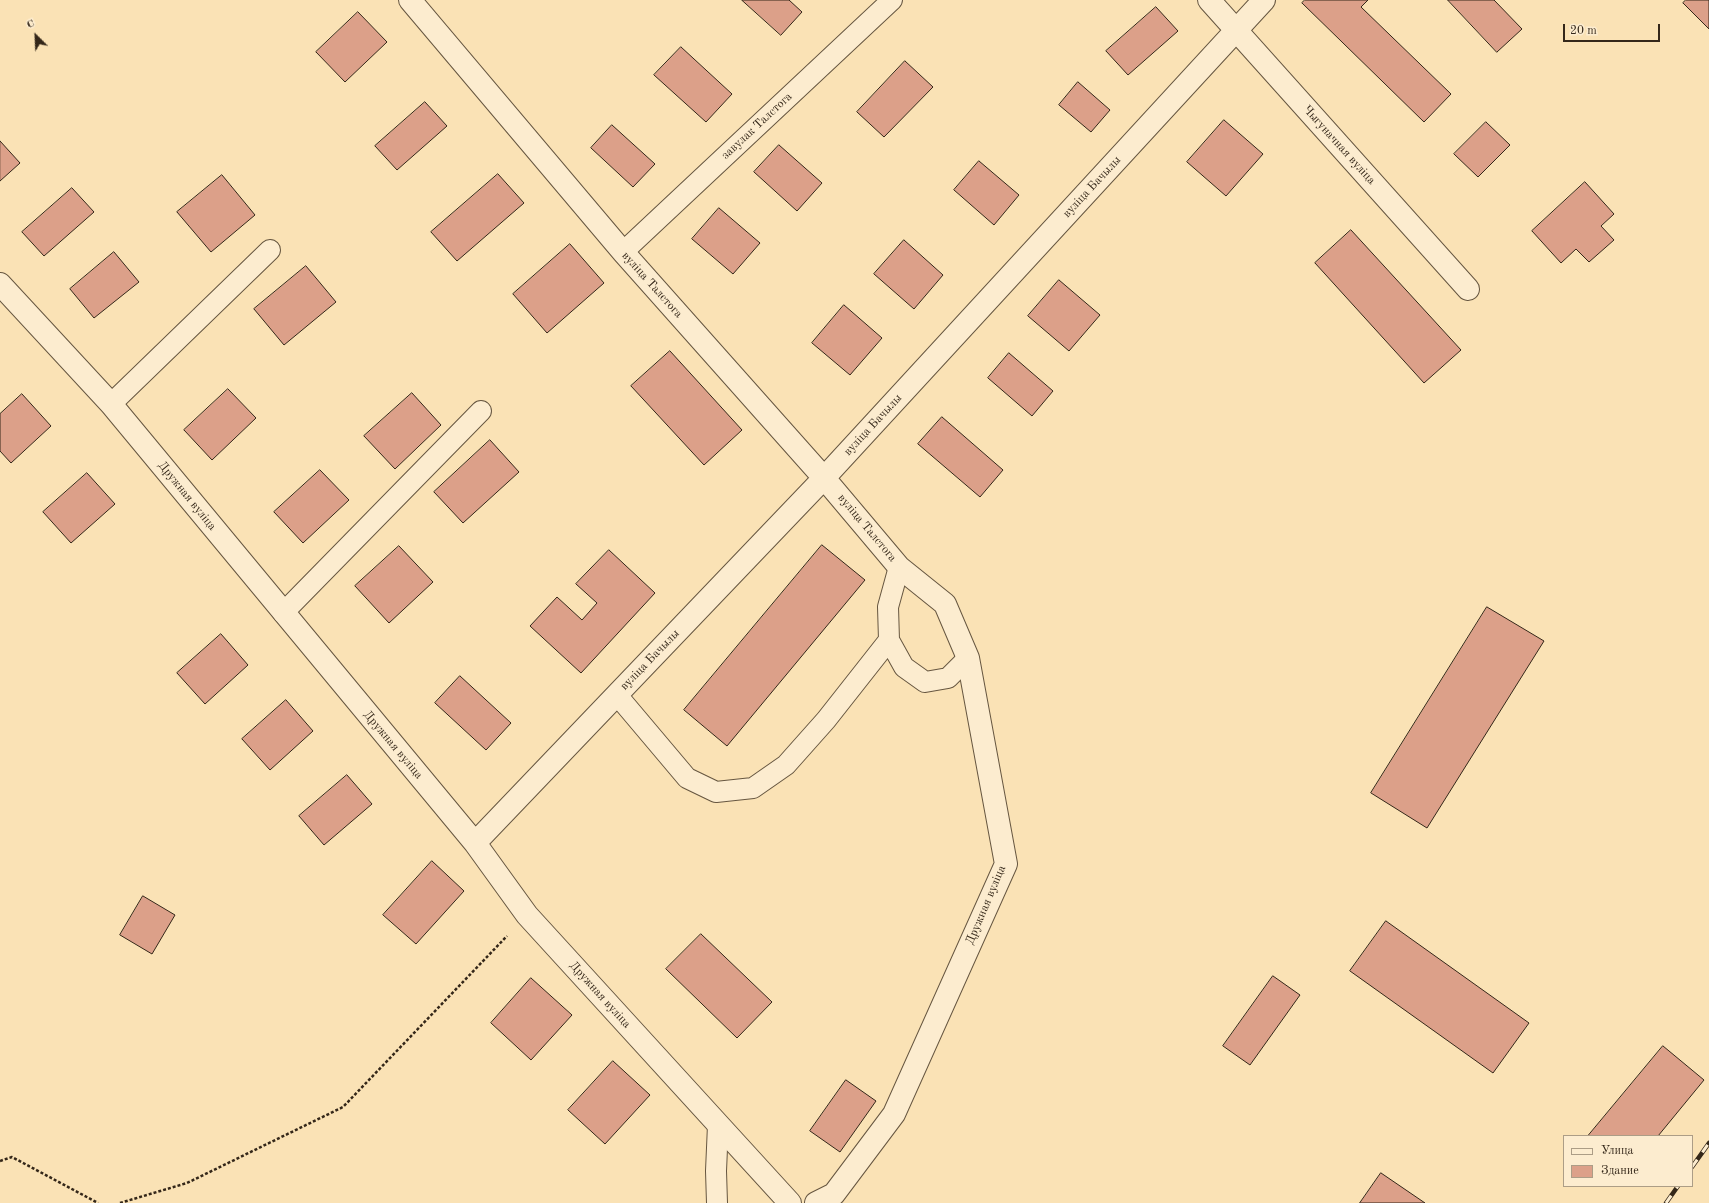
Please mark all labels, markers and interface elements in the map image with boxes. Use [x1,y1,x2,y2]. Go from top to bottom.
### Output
north arrow [16,16,56,56]
scale bar [1565,16,1662,42]
text: С [25,18,36,31]
text: 20 m [1570,25,1597,37]
street label: завулак Талстога [719,90,795,162]
street label: Чыгуначная вуліца [1300,102,1378,188]
street label: вуліца Бачылы [1060,153,1124,221]
street label: вуліца Талстога [618,249,686,321]
street label: вуліца Бачылы [841,391,905,459]
street label: Дружная вуліца [155,459,219,533]
street label: вуліца Талстога [834,491,900,565]
street label: вуліца Бачылы [617,627,683,693]
street label: Дружная вуліца [360,708,426,782]
street label: Дружная вуліца [963,863,1009,947]
street label: Дружная вуліца [566,959,634,1031]
legend [1563,1135,1693,1187]
text: Улица [1601,1145,1634,1157]
text: Здание [1601,1165,1639,1177]

